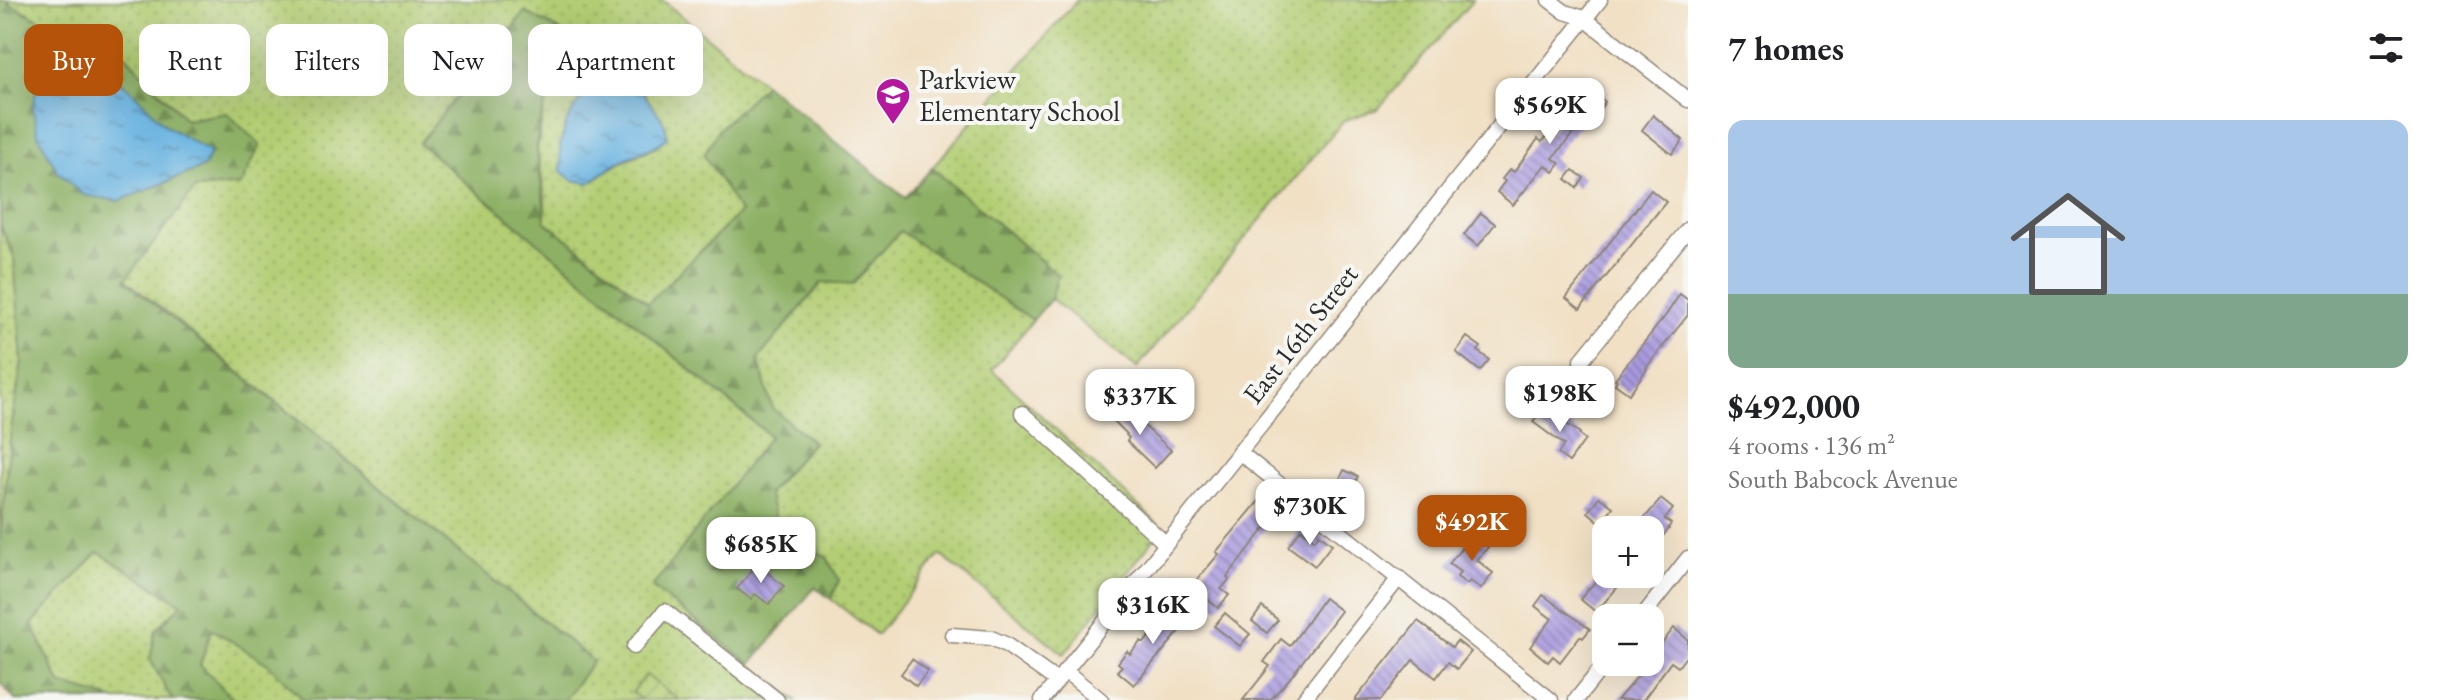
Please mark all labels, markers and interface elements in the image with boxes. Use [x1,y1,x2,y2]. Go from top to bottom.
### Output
chip: Buy [24,24,123,96]
chip: Rent [139,24,250,96]
chip: Filters [266,24,388,96]
chip: New [404,24,512,96]
chip: Apartment [528,24,703,96]
text: 7 homes [1728,26,1844,70]
icon: filters [2364,26,2408,70]
place label: Parkview Elementary School [919,61,1120,129]
school or university icon: Parkview Elementary School [874,76,912,126]
pin: $569K [1494,78,1606,146]
text: $569K [1513,87,1587,121]
icon: home [1996,172,2140,316]
street label: East 16th Street [1234,257,1366,411]
pin: $198K [1504,366,1616,434]
pin: $337K [1084,369,1196,437]
text: $198K [1523,375,1597,409]
text: $337K [1103,378,1177,412]
text: $492,000 [1728,384,1860,428]
text: 4 rooms · 136 m² [1728,428,1895,462]
text: South Babcock Avenue [1728,462,1958,496]
pin: $730K [1254,479,1366,547]
text: $730K [1273,488,1347,522]
pin: $492K [1416,495,1528,563]
text: $492K [1435,504,1509,538]
map controls [1592,516,1664,676]
button: + [1592,516,1664,588]
pin: $685K [705,517,817,585]
text: $685K [724,526,798,560]
pin: $316K [1097,578,1209,646]
text: $316K [1116,587,1190,621]
button: − [1592,604,1664,676]

